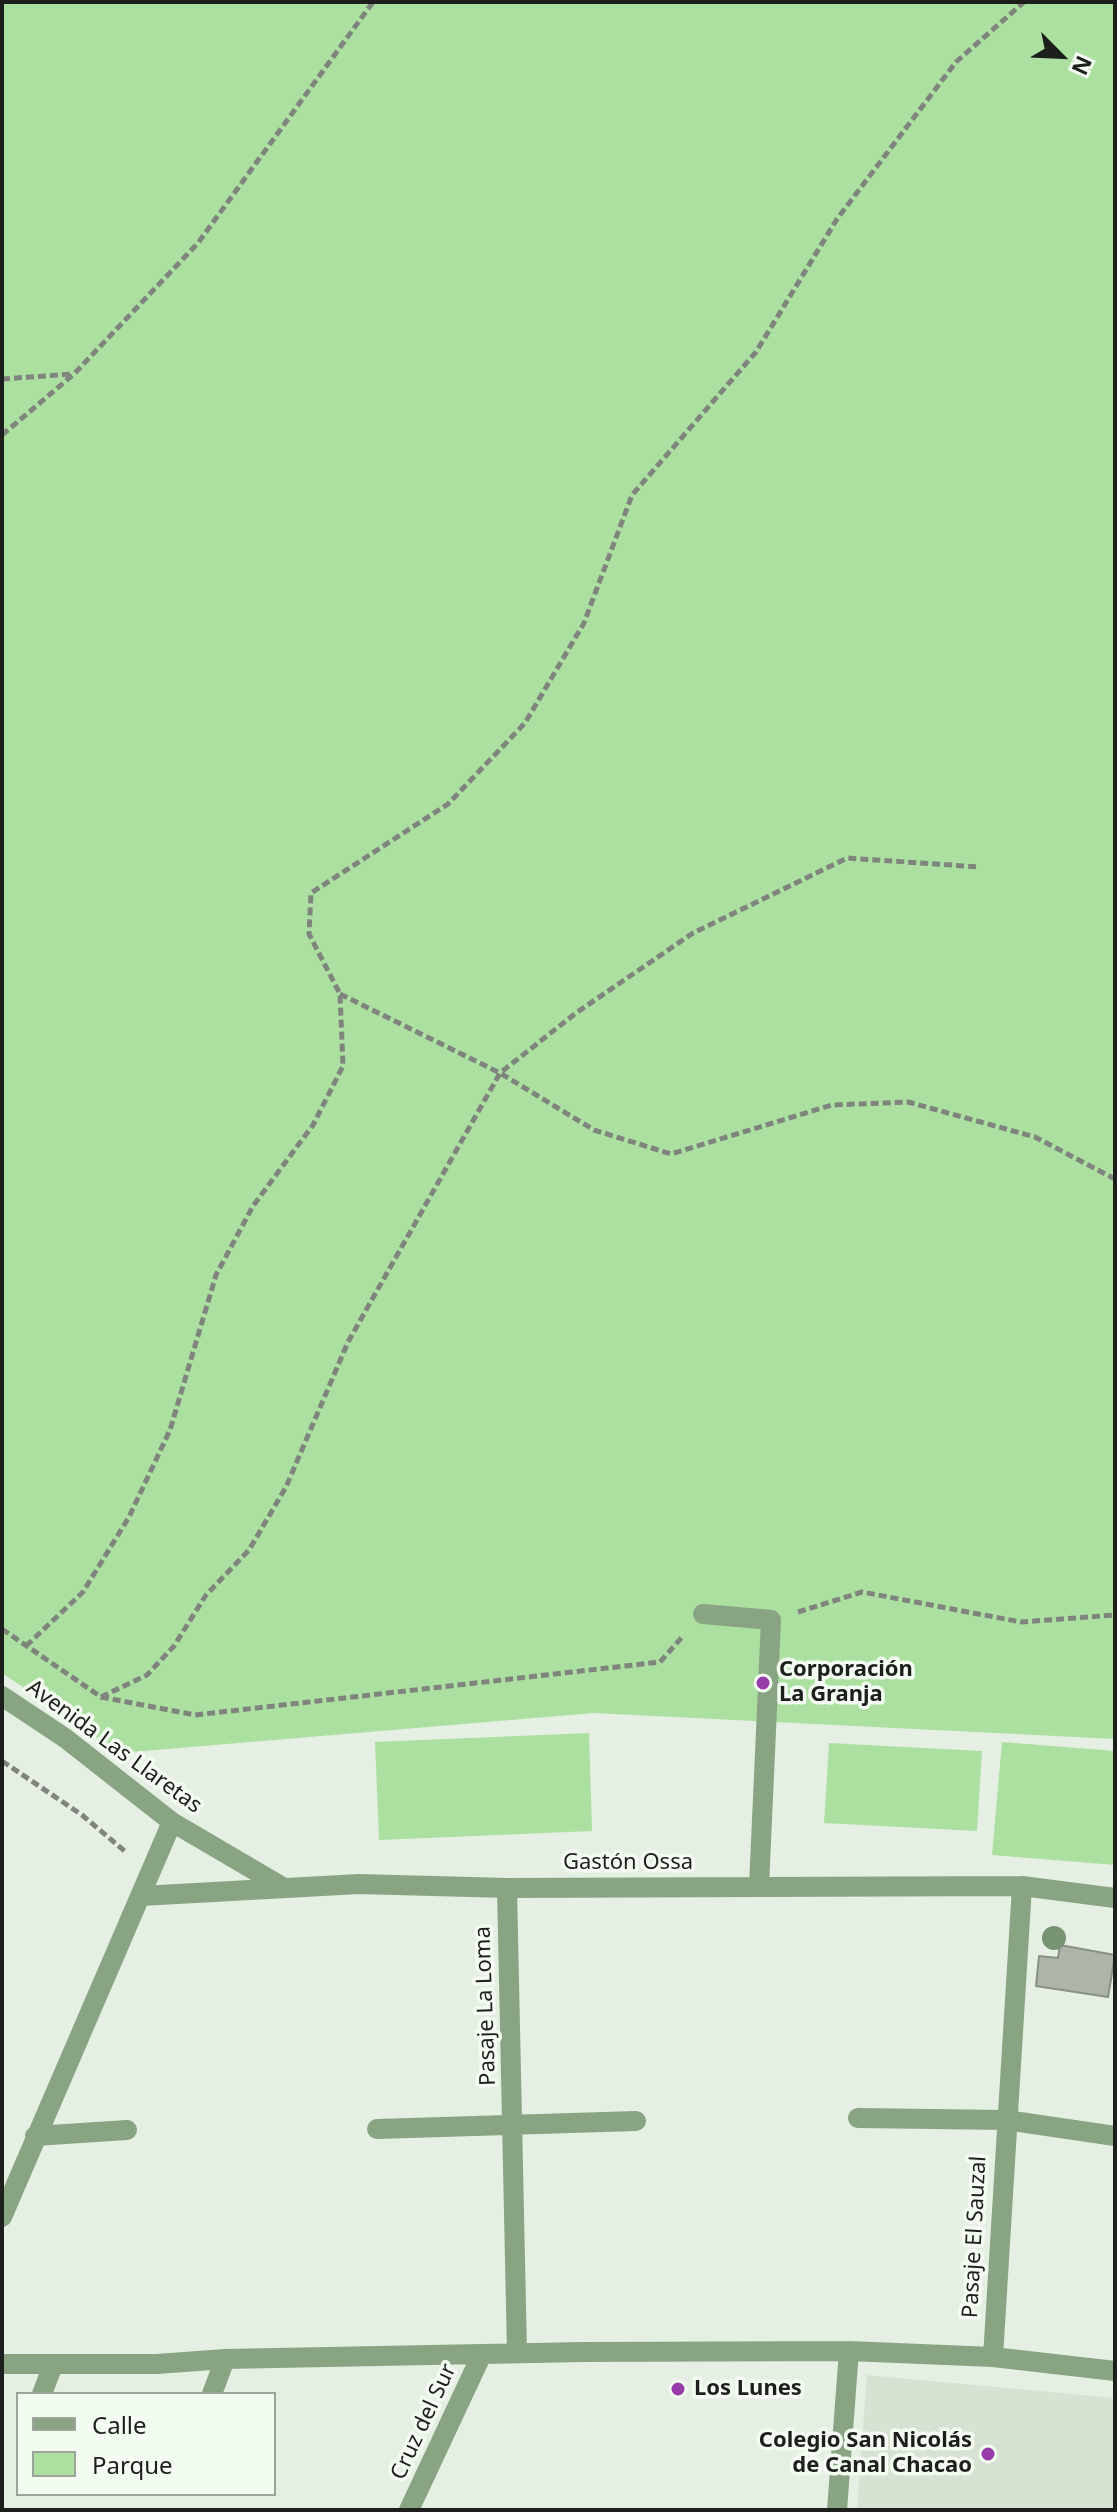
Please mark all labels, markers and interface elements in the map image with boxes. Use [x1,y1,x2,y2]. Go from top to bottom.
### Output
north arrow [1021,16,1101,96]
text: N [1066,51,1100,80]
place label: Corporación La Granja [779,1657,913,1708]
marker: Corporación La Granja [754,1674,772,1692]
street label: Avenida Las Llaretas [21,1675,207,1819]
street label: Gastón Ossa [563,1850,693,1876]
street label: Pasaje La Loma [470,1926,502,2086]
street label: Pasaje El Sauzal [958,2155,992,2319]
street label: Cruz del Sur [386,2360,462,2484]
place label: Los Lunes [694,2376,802,2402]
marker: Los Lunes [669,2380,687,2398]
legend [16,2392,276,2496]
text: Calle [92,2408,147,2441]
place label: Colegio San Nicolás de Canal Chacao [759,2428,972,2480]
marker: Colegio San Nicolás de Canal Chacao [979,2445,997,2463]
text: Parque [92,2448,173,2481]

